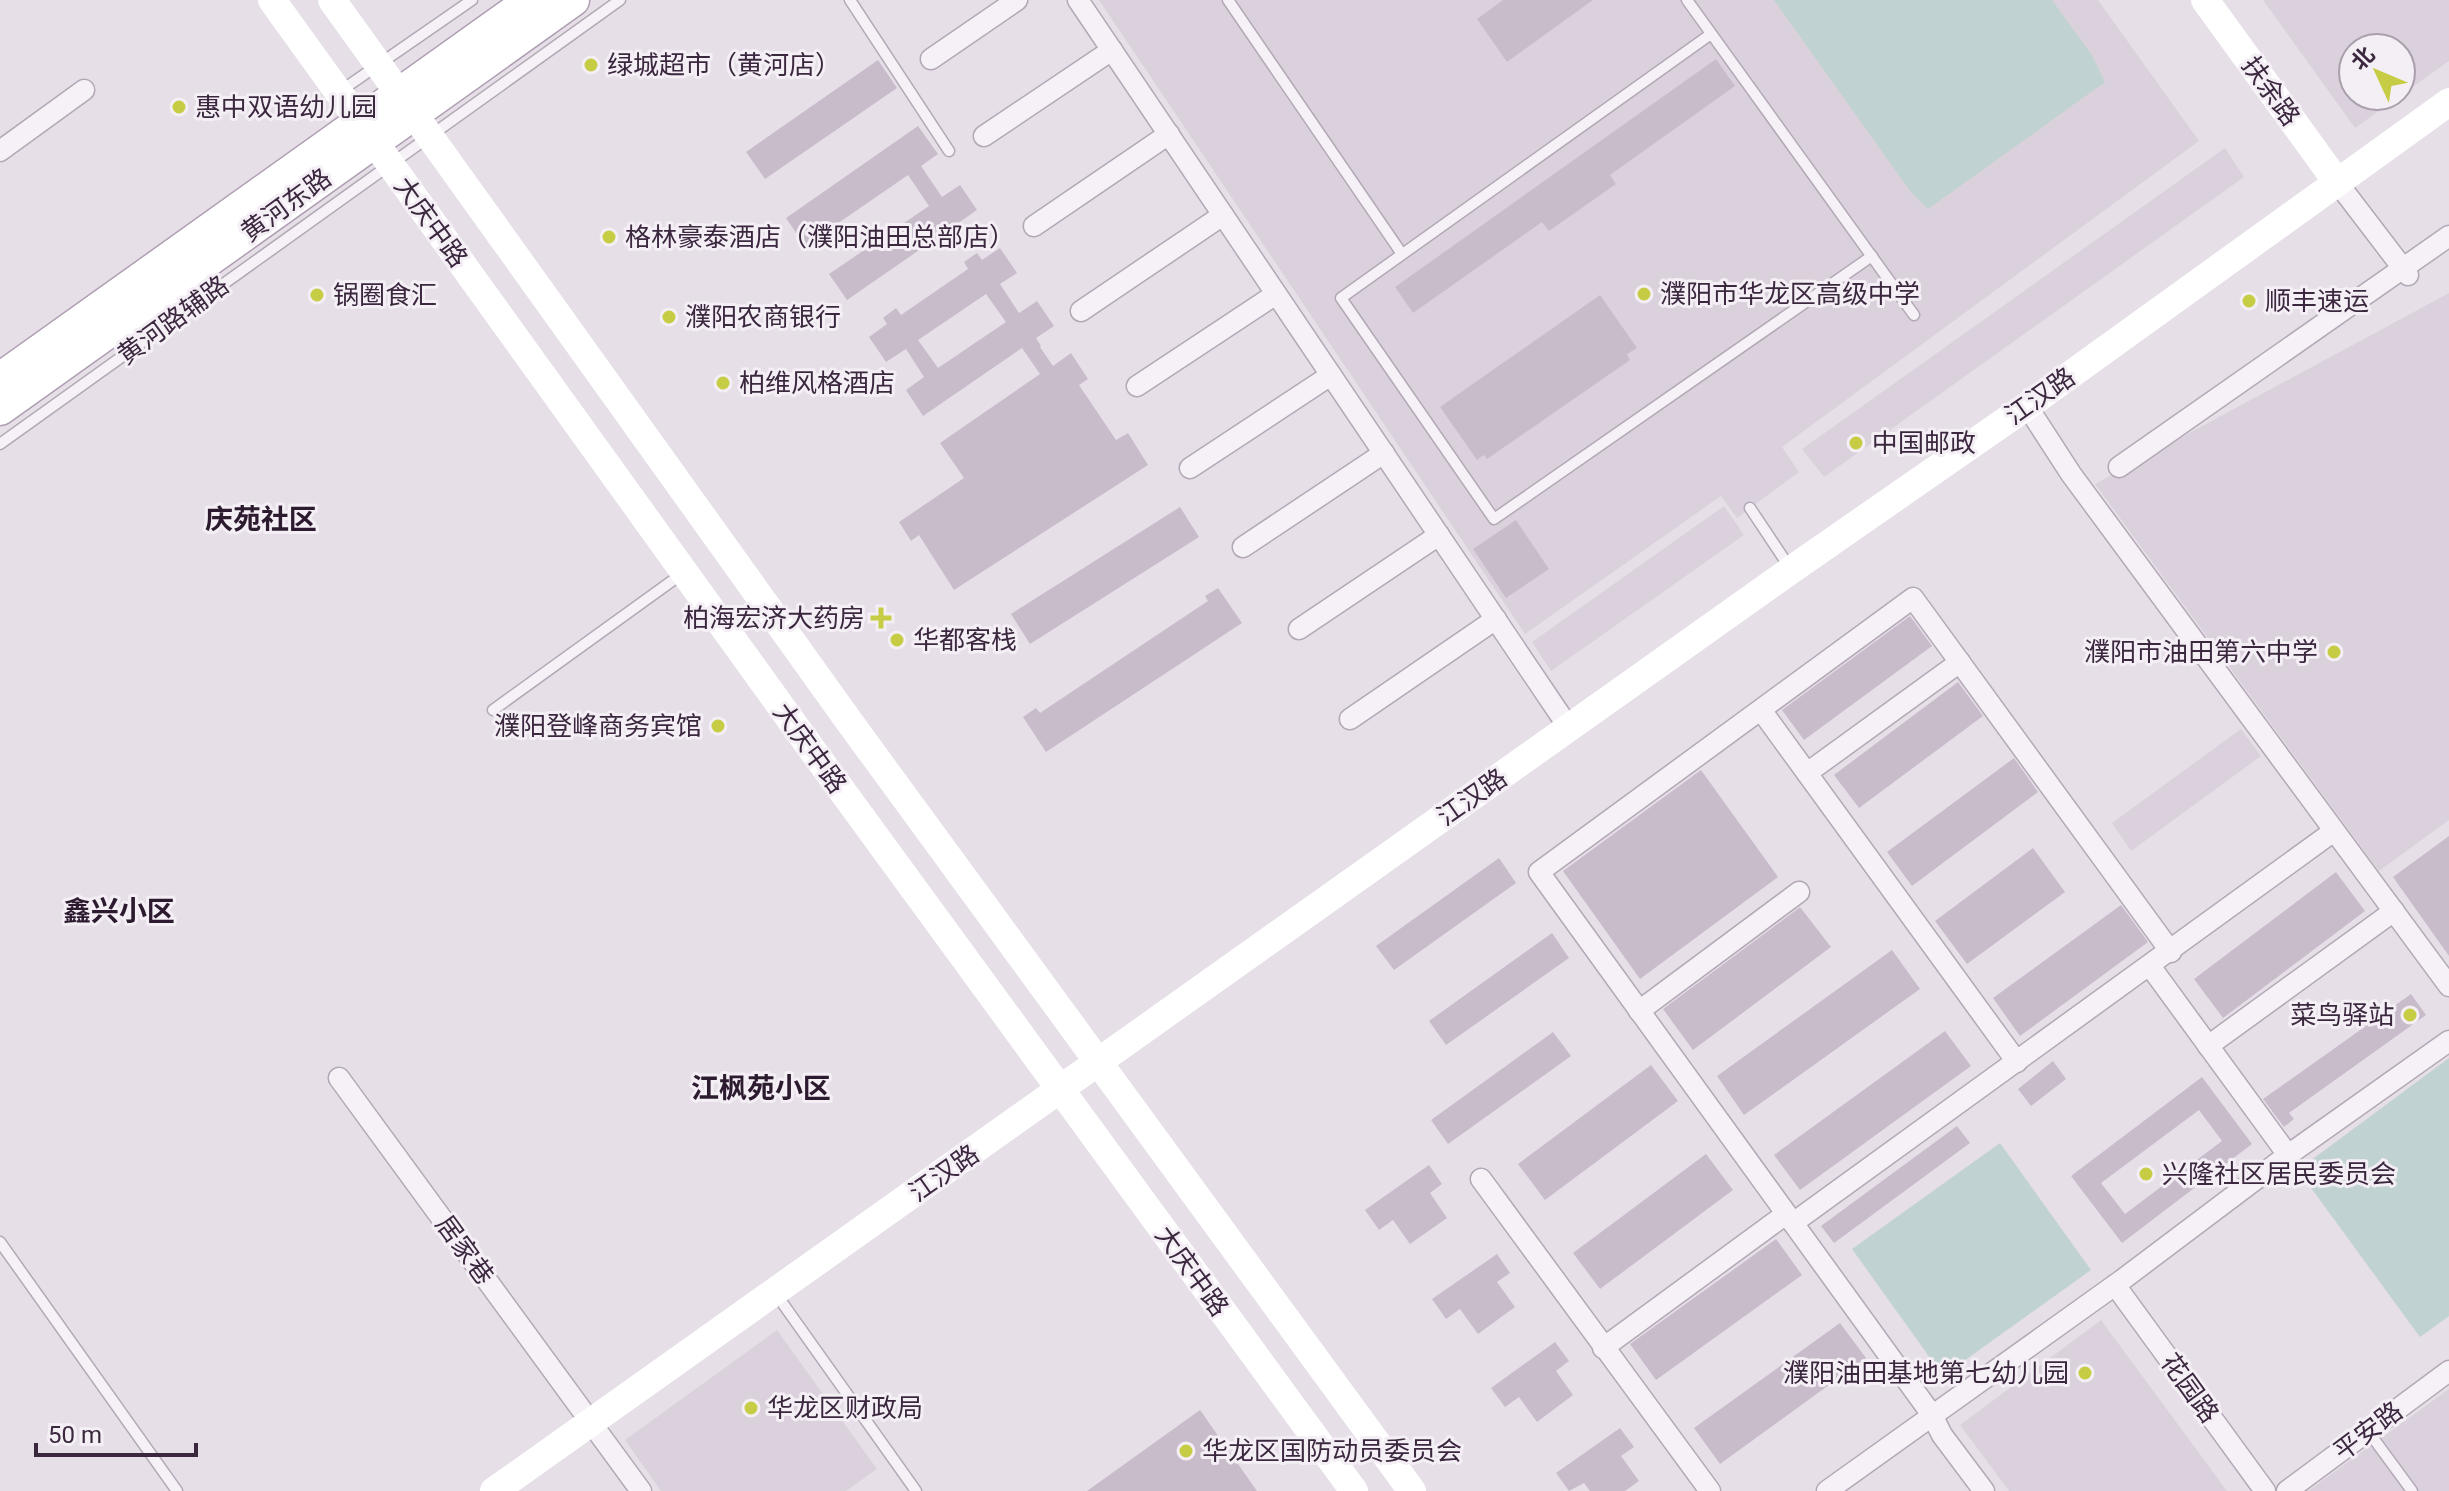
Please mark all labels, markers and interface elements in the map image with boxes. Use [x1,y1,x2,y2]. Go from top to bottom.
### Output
north arrow [2337,32,2417,112]
text: 北 [2346,42,2380,75]
place label: 绿城超市（黄河店） [607,50,841,80]
street label: 扶余路 [2236,51,2306,131]
marker: 绿城超市（黄河店） [582,56,600,74]
place label: 惠中双语幼儿园 [195,92,377,122]
marker: 惠中双语幼儿园 [170,98,188,116]
street label: 黄河东路 [235,162,337,248]
street label: 大庆中路 [388,171,474,273]
place label: 格林豪泰酒店（濮阳油田总部店） [625,222,1015,252]
marker: 格林豪泰酒店（濮阳油田总部店） [600,228,618,246]
street label: 黄河路辅路 [112,270,234,370]
place label: 濮阳市华龙区高级中学 [1660,279,1920,309]
place label: 锅圈食汇 [333,280,437,310]
marker: 濮阳市华龙区高级中学 [1635,285,1653,303]
marker: 锅圈食汇 [308,286,326,304]
place label: 顺丰速运 [2265,286,2369,316]
marker: 顺丰速运 [2240,292,2258,310]
place label: 濮阳农商银行 [685,302,841,332]
marker: 濮阳农商银行 [660,308,678,326]
street label: 江汉路 [1999,361,2081,431]
place label: 柏维风格酒店 [739,368,895,398]
marker: 柏维风格酒店 [714,374,732,392]
place label: 中国邮政 [1872,428,1976,458]
marker: 中国邮政 [1847,434,1865,452]
district label: 庆苑社区 [205,503,317,536]
place label: 柏海宏济大药房 [683,603,865,633]
marker: 柏海宏济大药房 [872,609,890,627]
place label: 华都客栈 [913,625,1017,655]
marker: 华都客栈 [888,631,906,649]
place label: 濮阳市油田第六中学 [2084,637,2318,667]
marker: 濮阳市油田第六中学 [2325,643,2343,661]
street label: 大庆中路 [767,697,853,799]
place label: 濮阳登峰商务宾馆 [494,711,702,741]
marker: 濮阳登峰商务宾馆 [709,717,727,735]
street label: 江汉路 [1431,762,1513,832]
district label: 鑫兴小区 [63,895,175,928]
place label: 菜鸟驿站 [2290,1000,2394,1030]
marker: 菜鸟驿站 [2401,1006,2419,1024]
district label: 江枫苑小区 [691,1072,831,1105]
street label: 江汉路 [903,1138,985,1208]
place label: 兴隆社区居民委员会 [2162,1159,2396,1189]
marker: 兴隆社区居民委员会 [2137,1165,2155,1183]
street label: 居家巷 [430,1210,500,1290]
street label: 大庆中路 [1149,1220,1235,1322]
street label: 花园路 [2155,1348,2225,1428]
place label: 濮阳油田基地第七幼儿园 [1783,1358,2069,1388]
marker: 濮阳油田基地第七幼儿园 [2076,1364,2094,1382]
place label: 华龙区财政局 [767,1393,923,1423]
street label: 平安路 [2328,1396,2408,1466]
marker: 华龙区财政局 [742,1399,760,1417]
scale bar [36,1407,196,1457]
text: 50 m [48,1421,102,1449]
place label: 华龙区国防动员委员会 [1202,1436,1462,1466]
marker: 华龙区国防动员委员会 [1177,1442,1195,1460]

